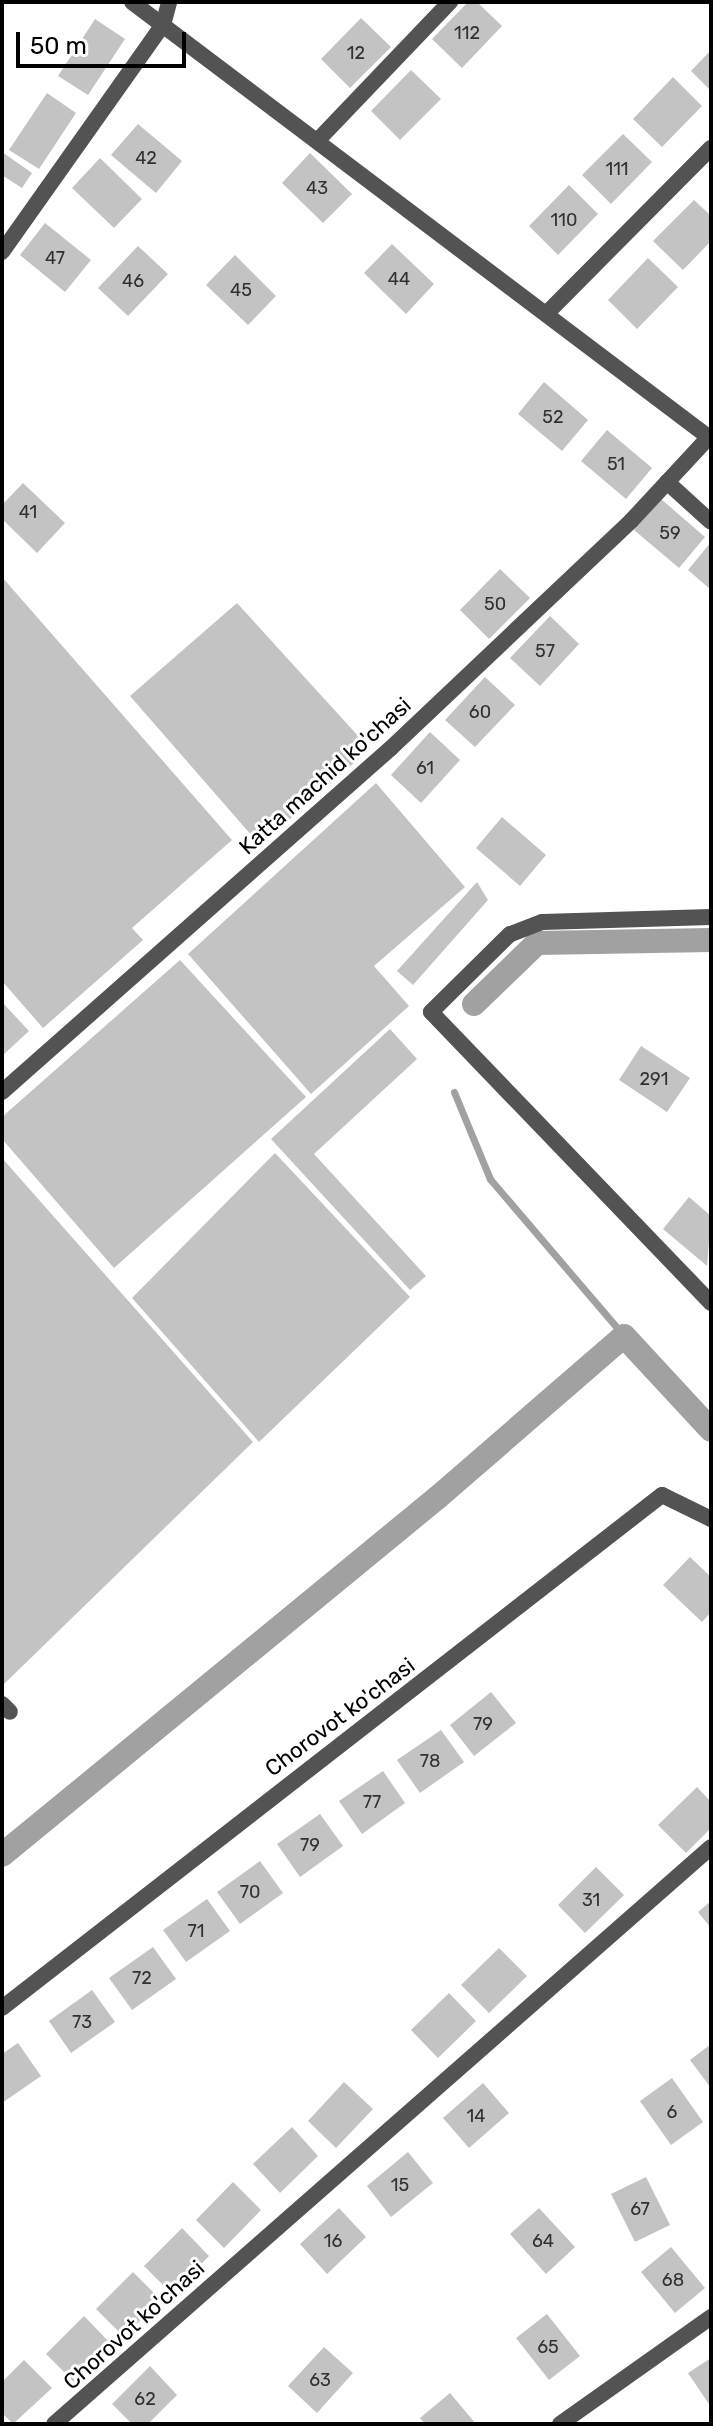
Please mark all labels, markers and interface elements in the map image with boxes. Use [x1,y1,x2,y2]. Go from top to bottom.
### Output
scale bar [20,16,190,66]
house number: 112 [454,22,480,44]
text: 50 m [30,32,87,60]
house number: 12 [347,42,365,64]
house number: 42 [135,147,157,169]
house number: 111 [605,158,629,180]
house number: 43 [306,177,328,199]
house number: 110 [551,209,577,231]
house number: 47 [45,247,65,269]
house number: 44 [388,268,410,290]
house number: 46 [122,270,144,292]
house number: 45 [230,279,252,301]
house number: 52 [542,406,564,428]
house number: 51 [607,453,625,475]
house number: 41 [19,501,37,523]
house number: 59 [659,522,681,544]
house number: 50 [484,593,506,615]
house number: 57 [535,640,555,662]
street label: Katta machid ko'chasi [234,692,416,860]
house number: 60 [469,701,491,723]
house number: 61 [416,757,434,779]
house number: 291 [640,1068,668,1090]
street label: Chorovot ko'chasi [260,1652,420,1782]
house number: 79 [473,1713,493,1735]
house number: 78 [420,1750,440,1772]
house number: 77 [363,1791,381,1813]
house number: 79 [300,1834,320,1856]
house number: 70 [240,1881,260,1903]
house number: 31 [582,1889,600,1911]
house number: 71 [188,1920,204,1942]
house number: 72 [132,1967,152,1989]
house number: 73 [72,2011,92,2033]
house number: 6 [667,2101,677,2123]
house number: 14 [467,2105,485,2127]
house number: 15 [391,2174,409,2196]
house number: 67 [630,2198,650,2220]
house number: 16 [324,2230,342,2252]
house number: 64 [532,2230,554,2252]
street label: Chorovot ko'chasi [58,2255,210,2395]
house number: 68 [662,2269,684,2291]
house number: 65 [537,2336,559,2358]
house number: 63 [309,2369,331,2391]
house number: 62 [134,2388,156,2410]

